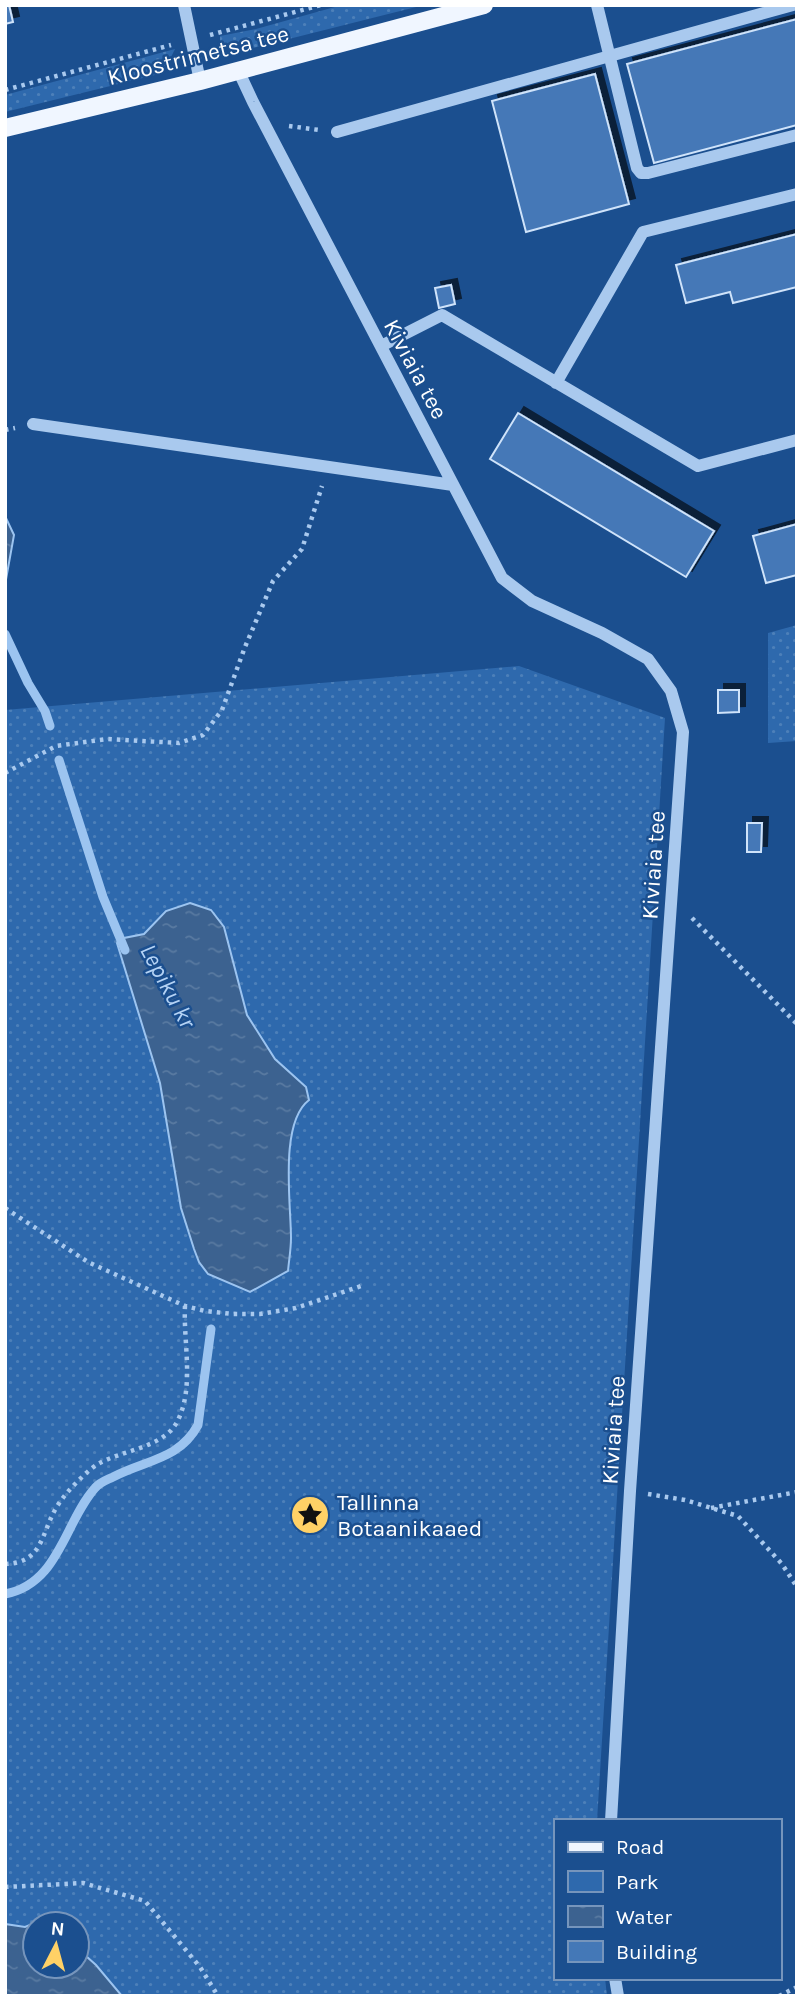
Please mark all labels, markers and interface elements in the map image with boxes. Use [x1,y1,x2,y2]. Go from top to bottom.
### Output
street label: Kloostrimetsa tee [105,20,292,91]
street label: Kiviaia tee [378,315,453,424]
street label: Kiviaia tee [636,810,671,920]
water label: Lepiku kr [134,939,202,1034]
street label: Kiviaia tee [596,1375,631,1485]
place label: Tallinna Botaanikaaed [337,1489,482,1542]
place icon: Tallinna Botaanikaaed [289,1494,331,1536]
legend [554,1819,781,1980]
text: Road [616,1835,664,1859]
text: Park [616,1870,659,1894]
text: Water [616,1905,672,1929]
north arrow [21,1910,91,1980]
text: N [50,1917,66,1941]
text: Building [616,1940,697,1964]

